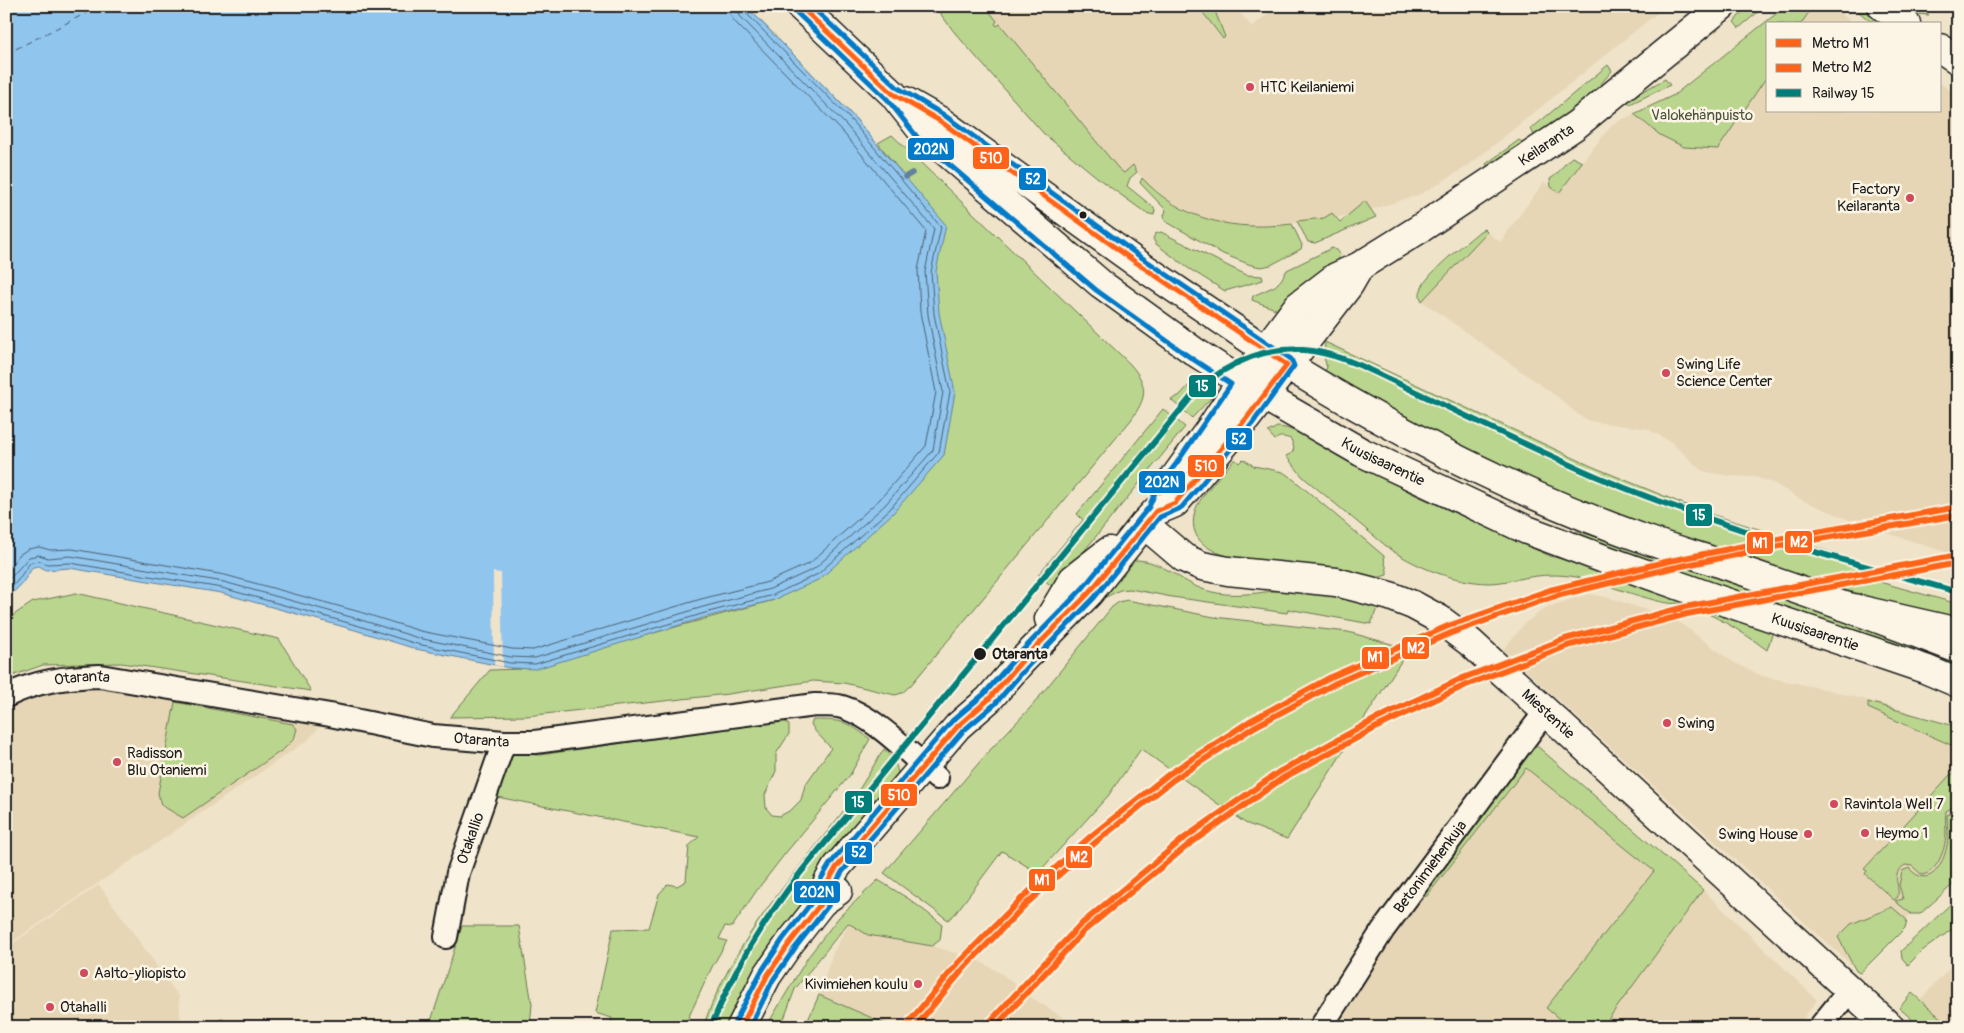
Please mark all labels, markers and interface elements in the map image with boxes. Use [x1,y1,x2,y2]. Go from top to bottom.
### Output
legend [1766,22,1942,112]
text: Metro M1 [1812,34,1869,53]
text: Metro M2 [1812,58,1872,77]
place label: HTC Keilaniemi [1260,78,1354,97]
marker: HTC Keilaniemi [1244,81,1256,93]
text: Railway 15 [1812,84,1875,103]
park label: Valokehänpuisto [1651,106,1753,125]
street label: Keilaranta [1515,120,1578,171]
line badge: 202N [907,137,955,161]
text: 202N [914,141,948,158]
line badge: 510 [972,146,1010,170]
text: 510 [980,150,1003,167]
line badge: 52 [1018,167,1047,191]
text: 52 [1025,171,1041,188]
place label: Factory Keilaranta [1837,180,1901,216]
marker: Factory Keilaranta [1904,192,1916,204]
unlabelled marker [1078,210,1088,220]
place label: Swing Life Science Center [1676,355,1773,391]
marker: Swing Life Science Center [1660,367,1672,379]
line badge: 15 [1188,374,1217,398]
text: 15 [1195,378,1209,395]
line badge: 52 [1225,427,1253,451]
text: 52 [1231,431,1247,448]
street label: Kuusisaarentie [1337,433,1428,491]
line badge: 510 [1187,454,1225,478]
text: 510 [1195,458,1218,475]
line badge: 202N [1138,470,1186,494]
text: 202N [1145,474,1179,491]
line badge: 15 [1685,503,1713,527]
text: 15 [1692,507,1706,524]
line badge: M2 [1784,530,1813,554]
line badge: M1 [1746,531,1774,555]
text: M2 [1790,534,1808,551]
text: M1 [1752,535,1768,552]
street label: Kuusisaarentie [1769,609,1862,656]
line badge: M2 [1401,636,1430,660]
text: M2 [1407,640,1425,657]
place label: Otaranta [992,645,1048,664]
marker: Otaranta [972,646,988,662]
line badge: M1 [1361,646,1390,670]
text: M1 [1367,649,1383,666]
street label: Otaranta [53,666,111,690]
street label: Miestentie [1517,685,1579,744]
place label: Swing [1677,714,1714,733]
marker: Swing [1661,717,1673,729]
street label: Otaranta [453,729,509,752]
place label: Radisson Blu Otaniemi [127,744,207,780]
marker: Radisson Blu Otaniemi [111,756,123,768]
line badge: 510 [880,783,918,807]
text: 510 [888,787,911,804]
line badge: 15 [844,790,873,814]
text: 15 [851,794,865,811]
place label: Ravintola Well 7 [1844,795,1944,814]
marker: Ravintola Well 7 [1828,798,1840,810]
street label: Otakallio [453,810,489,867]
street label: Betonimiehenkuja [1390,817,1471,917]
place label: Heymo 1 [1875,824,1928,843]
place label: Swing House [1718,825,1799,844]
marker: Heymo 1 [1859,827,1871,839]
marker: Swing House [1802,828,1814,840]
line badge: 52 [844,841,873,865]
text: 52 [851,844,867,861]
line badge: M2 [1065,845,1093,869]
text: M2 [1070,849,1088,866]
line badge: M1 [1028,868,1056,892]
text: M1 [1034,872,1050,889]
line badge: 202N [793,880,841,904]
text: 202N [800,884,834,901]
place label: Aalto-yliopisto [94,964,186,983]
marker: Aalto-yliopisto [78,967,90,979]
place label: Kivimiehen koulu [805,975,908,994]
marker: Kivimiehen koulu [912,978,924,990]
place label: Otahalli [60,998,107,1017]
marker: Otahalli [44,1001,56,1013]

